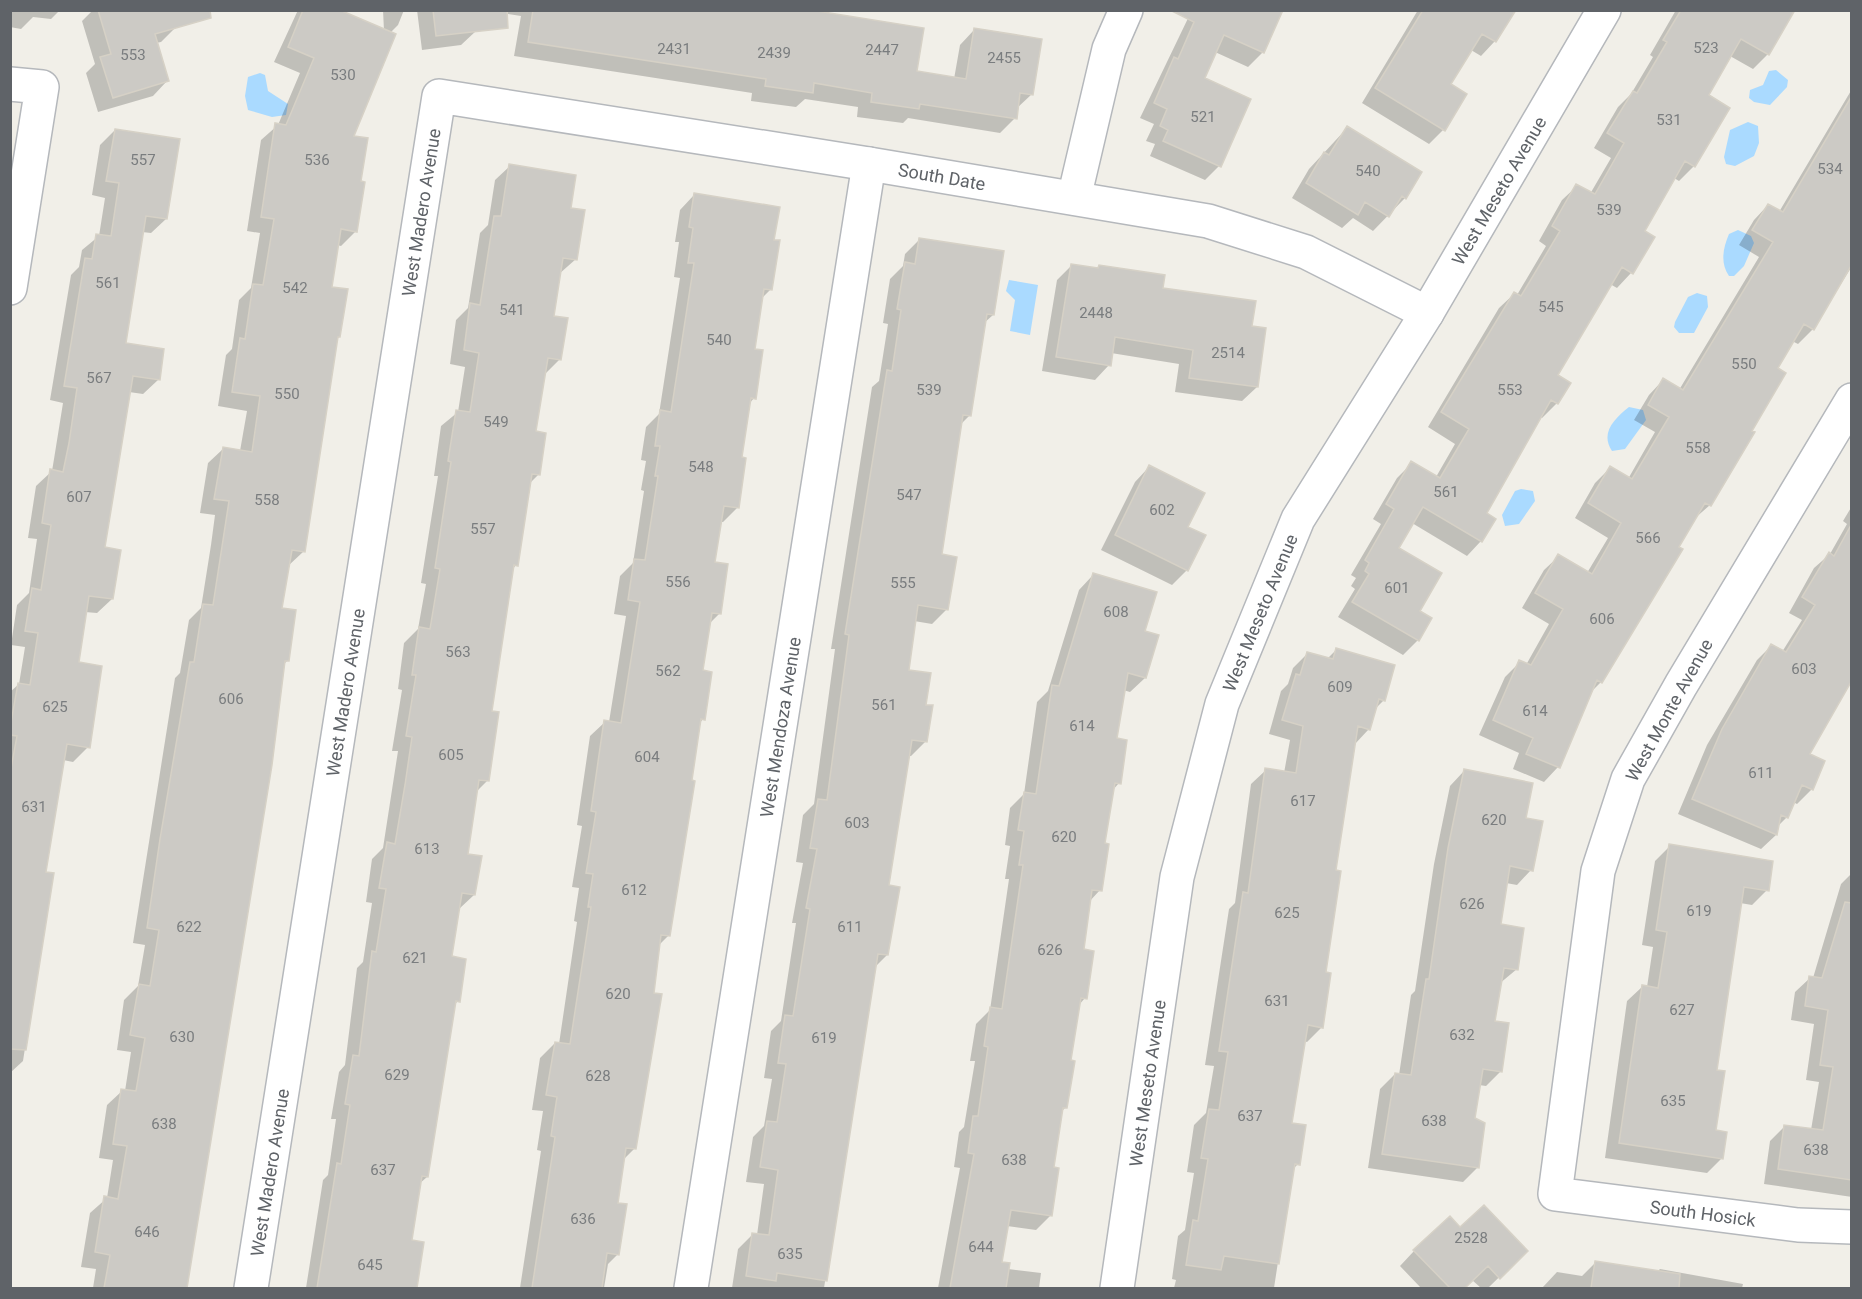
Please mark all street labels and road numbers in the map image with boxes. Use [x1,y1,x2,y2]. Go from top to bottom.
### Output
street label: West Meseto Avenue [1447,113,1550,269]
street label: West Madero Avenue [397,127,444,298]
street label: South Date [897,159,987,194]
street label: West Meseto Avenue [1218,531,1301,694]
street label: West Madero Avenue [321,607,369,778]
street label: West Mendoza Avenue [755,635,804,819]
street label: West Monte Avenue [1621,635,1717,785]
street label: West Meseto Avenue [1124,998,1169,1168]
street label: West Madero Avenue [246,1087,293,1258]
street label: South Hosick [1649,1196,1758,1230]

